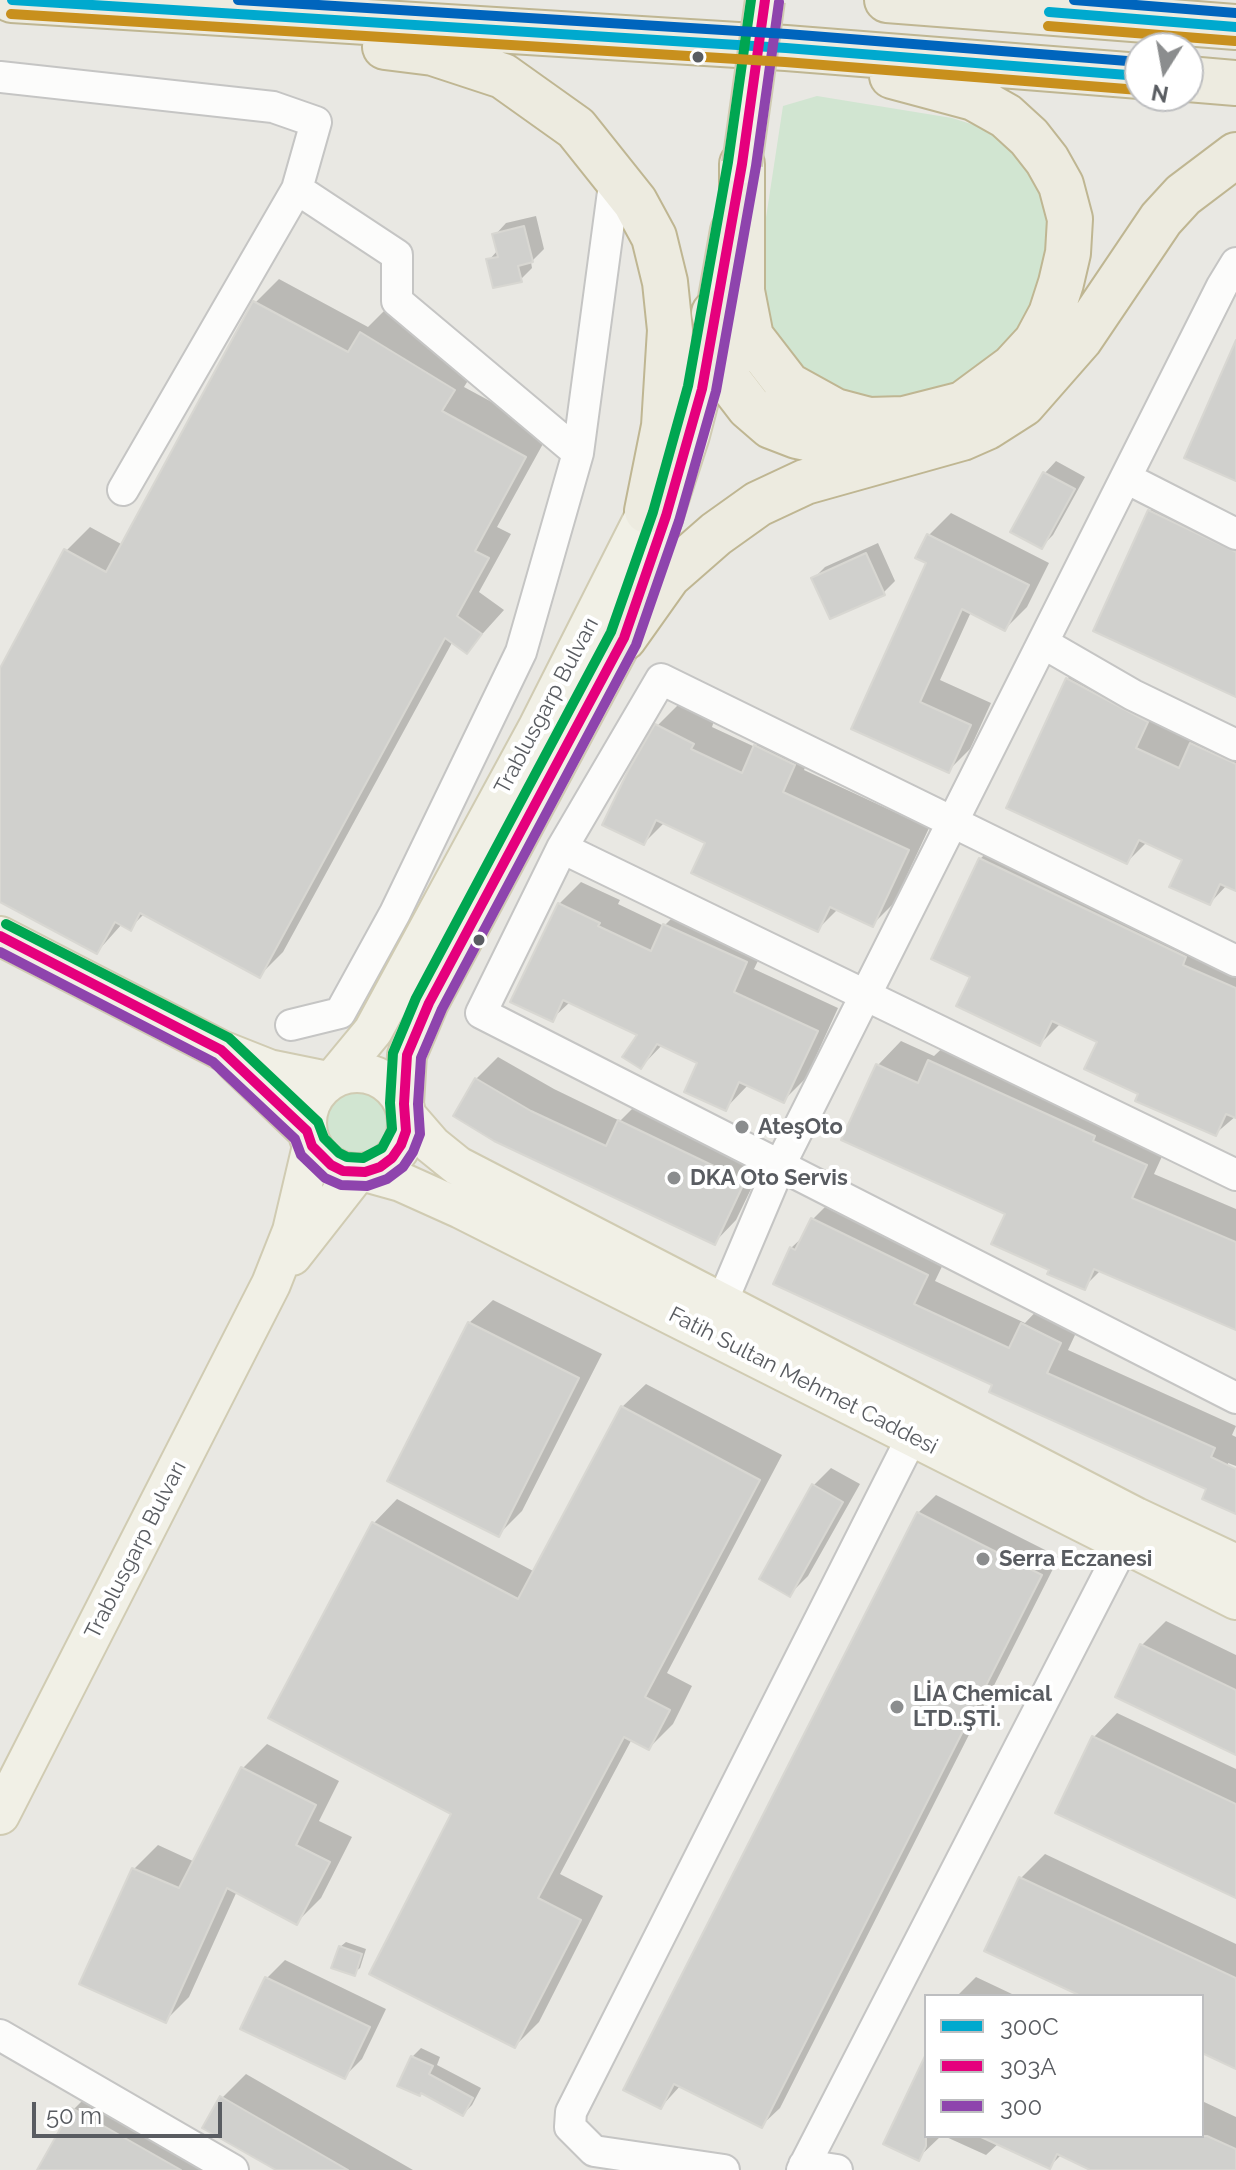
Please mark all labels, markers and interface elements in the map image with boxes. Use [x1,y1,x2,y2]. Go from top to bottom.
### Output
north arrow [1124,32,1204,112]
unlabelled marker [690,49,706,65]
text: N [1149,79,1171,108]
street label: Trablusgarp Bulvarı [489,613,605,799]
unlabelled marker [471,932,487,948]
place label: AteşOto [758,1114,843,1140]
marker: AteşOto [733,1118,751,1136]
place label: DKA Oto Servis [690,1165,848,1191]
marker: DKA Oto Servis [665,1169,683,1187]
street label: Fatih Sultan Mehmet Caddesi [664,1302,942,1460]
street label: Trablusgarp Bulvarı [80,1457,192,1643]
place label: Serra Eczanesi [999,1546,1152,1572]
marker: Serra Eczanesi [974,1550,992,1568]
place label: LİA Chemical LTD..ŞTİ. [913,1681,1052,1732]
marker: LİA Chemical LTD..ŞTİ. [888,1698,906,1716]
legend [924,1994,1204,2138]
text: 300C [1000,2012,1059,2041]
text: 303A [1000,2052,1057,2081]
scale bar [36,2086,226,2136]
text: 300 [1000,2092,1042,2121]
text: 50 m [46,2101,102,2130]

